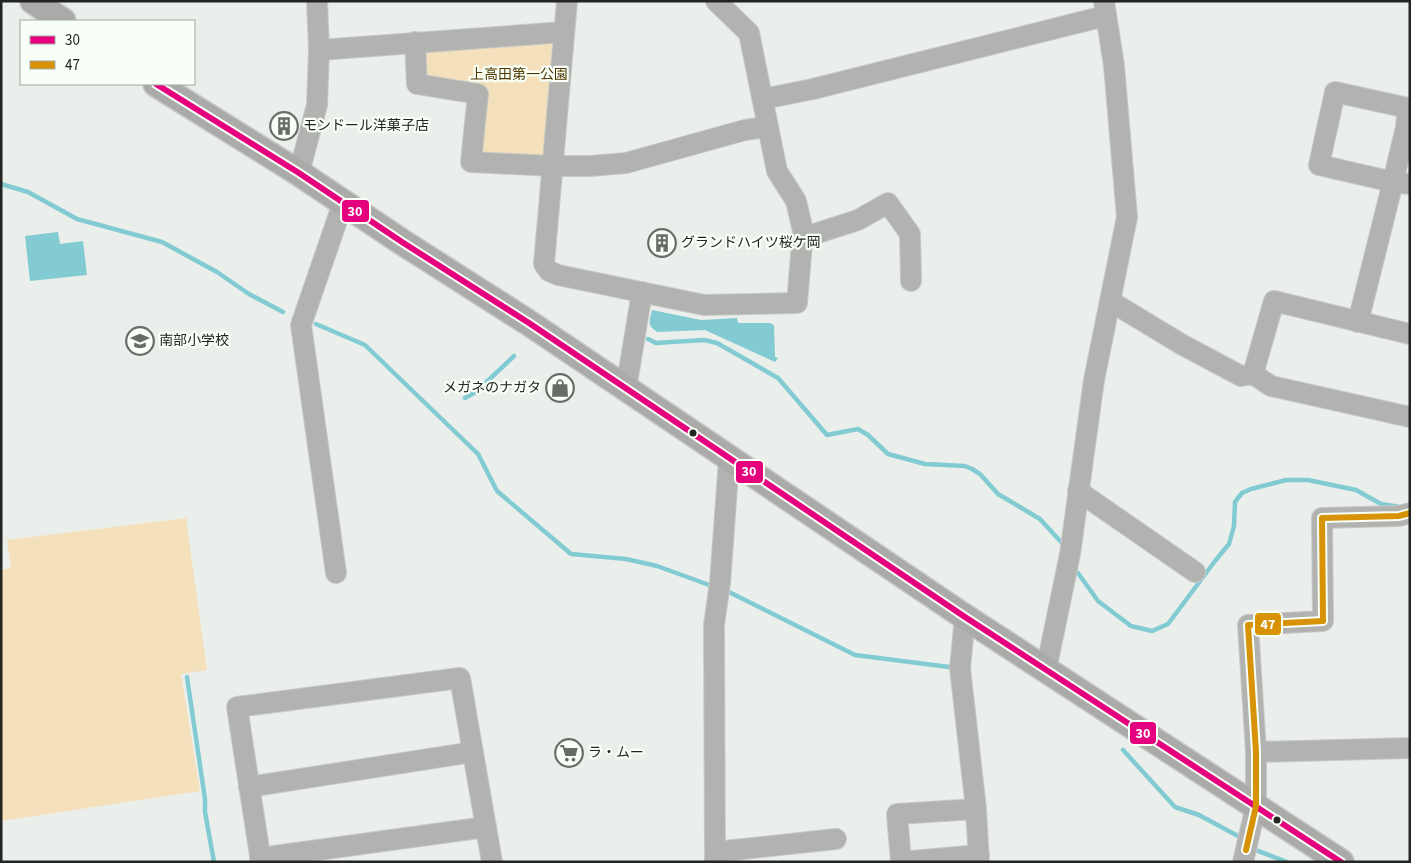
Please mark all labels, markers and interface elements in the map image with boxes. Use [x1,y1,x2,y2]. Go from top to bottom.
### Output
legend [20,20,195,85]
text: 30 [65,30,80,51]
text: 47 [65,55,80,76]
park label: 上高田第一公園 [470,65,568,85]
building icon: モンドール洋菓子店 [269,111,299,141]
place label: モンドール洋菓子店 [303,116,429,136]
line badge: 30 [341,199,370,223]
text: 30 [348,202,362,222]
building icon: グランドハイツ桜ケ岡 [647,228,677,258]
place label: グランドハイツ桜ケ岡 [681,233,821,253]
school or university icon: 南部小学校 [125,326,155,356]
place label: 南部小学校 [159,331,229,351]
shop icon: メガネのナガタ [545,373,575,403]
place label: メガネのナガタ [443,378,541,398]
unlabelled marker [688,428,698,438]
line badge: 30 [735,460,764,484]
text: 30 [742,462,756,482]
line badge: 47 [1254,612,1282,636]
text: 47 [1261,615,1275,635]
line badge: 30 [1129,721,1157,745]
text: 30 [1136,724,1150,744]
supermarket icon: ラ・ムー [554,738,584,768]
place label: ラ・ムー [588,743,644,763]
unlabelled marker [1272,815,1282,825]

